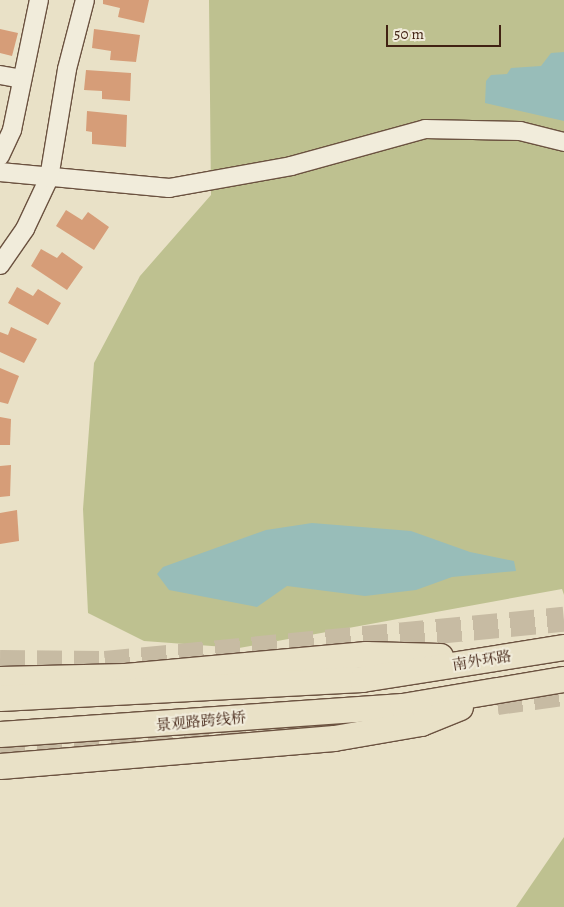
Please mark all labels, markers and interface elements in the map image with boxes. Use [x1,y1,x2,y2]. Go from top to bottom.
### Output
scale bar [389,15,504,47]
text: 50 m [394,24,424,44]
street label: 南外环路 [451,647,513,675]
street label: 景观路跨线桥 [155,709,247,735]

